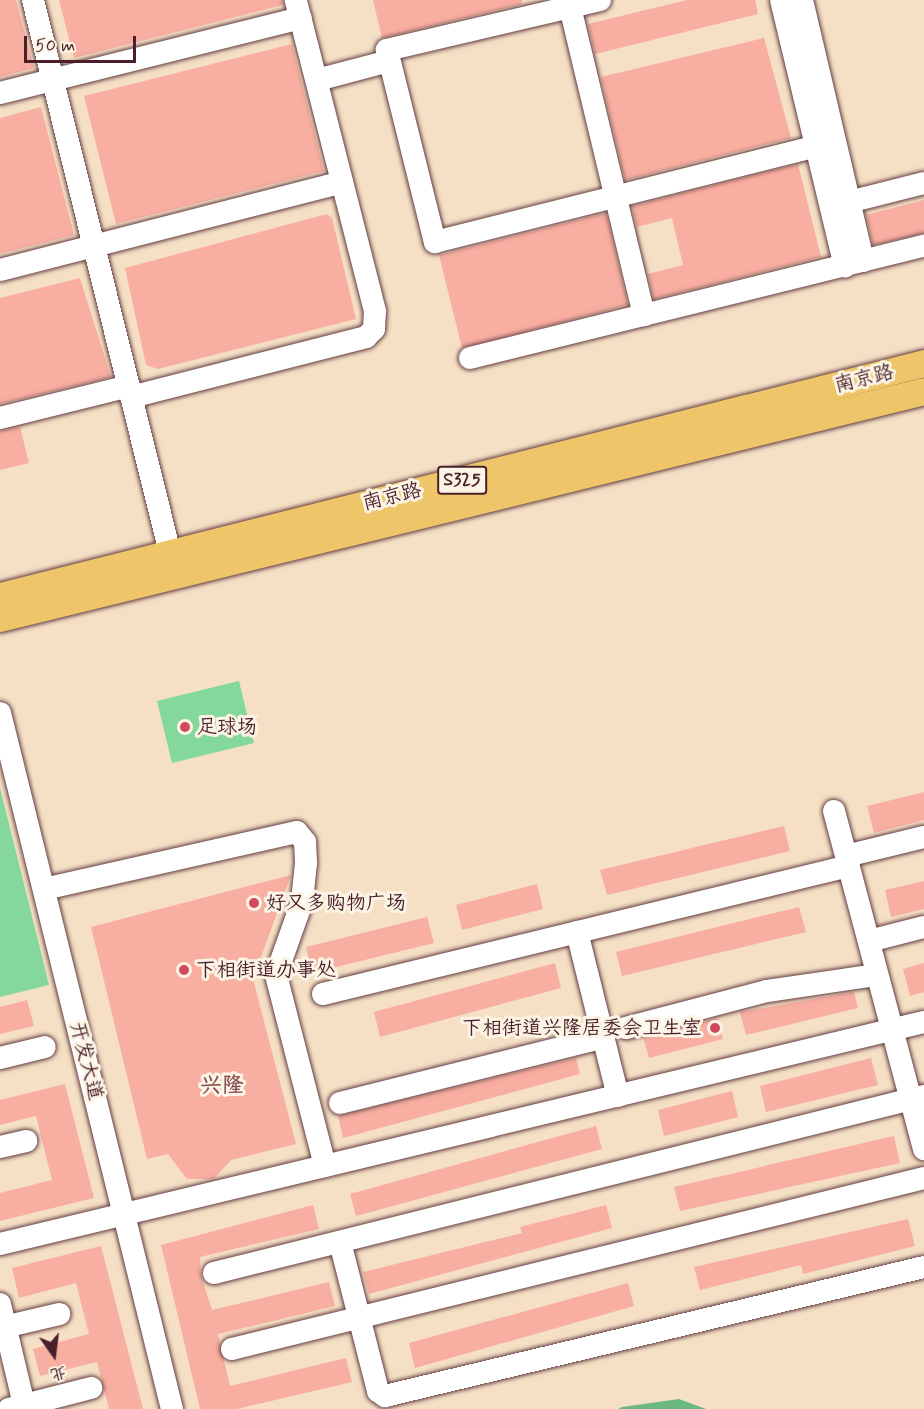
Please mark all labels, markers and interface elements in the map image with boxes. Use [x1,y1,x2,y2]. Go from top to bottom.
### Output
scale bar [27,24,140,62]
text: 50 m [35,34,75,58]
street label: 南京路 [832,360,896,398]
road number: S325 [436,465,488,495]
street label: 南京路 [360,478,424,516]
place label: 足球场 [197,715,257,739]
marker: 足球场 [178,720,192,734]
place label: 好又多购物广场 [266,891,406,915]
marker: 好又多购物广场 [247,896,261,910]
place label: 下相街道办事处 [196,958,336,982]
marker: 下相街道办事处 [177,963,191,977]
place label: 下相街道兴隆居委会卫生室 [462,1016,702,1040]
street label: 开发大道 [65,1019,107,1103]
marker: 下相街道兴隆居委会卫生室 [706,1019,724,1037]
district label: 兴隆 [200,1074,244,1100]
north arrow [24,1325,84,1385]
text: 北 [48,1361,69,1385]

